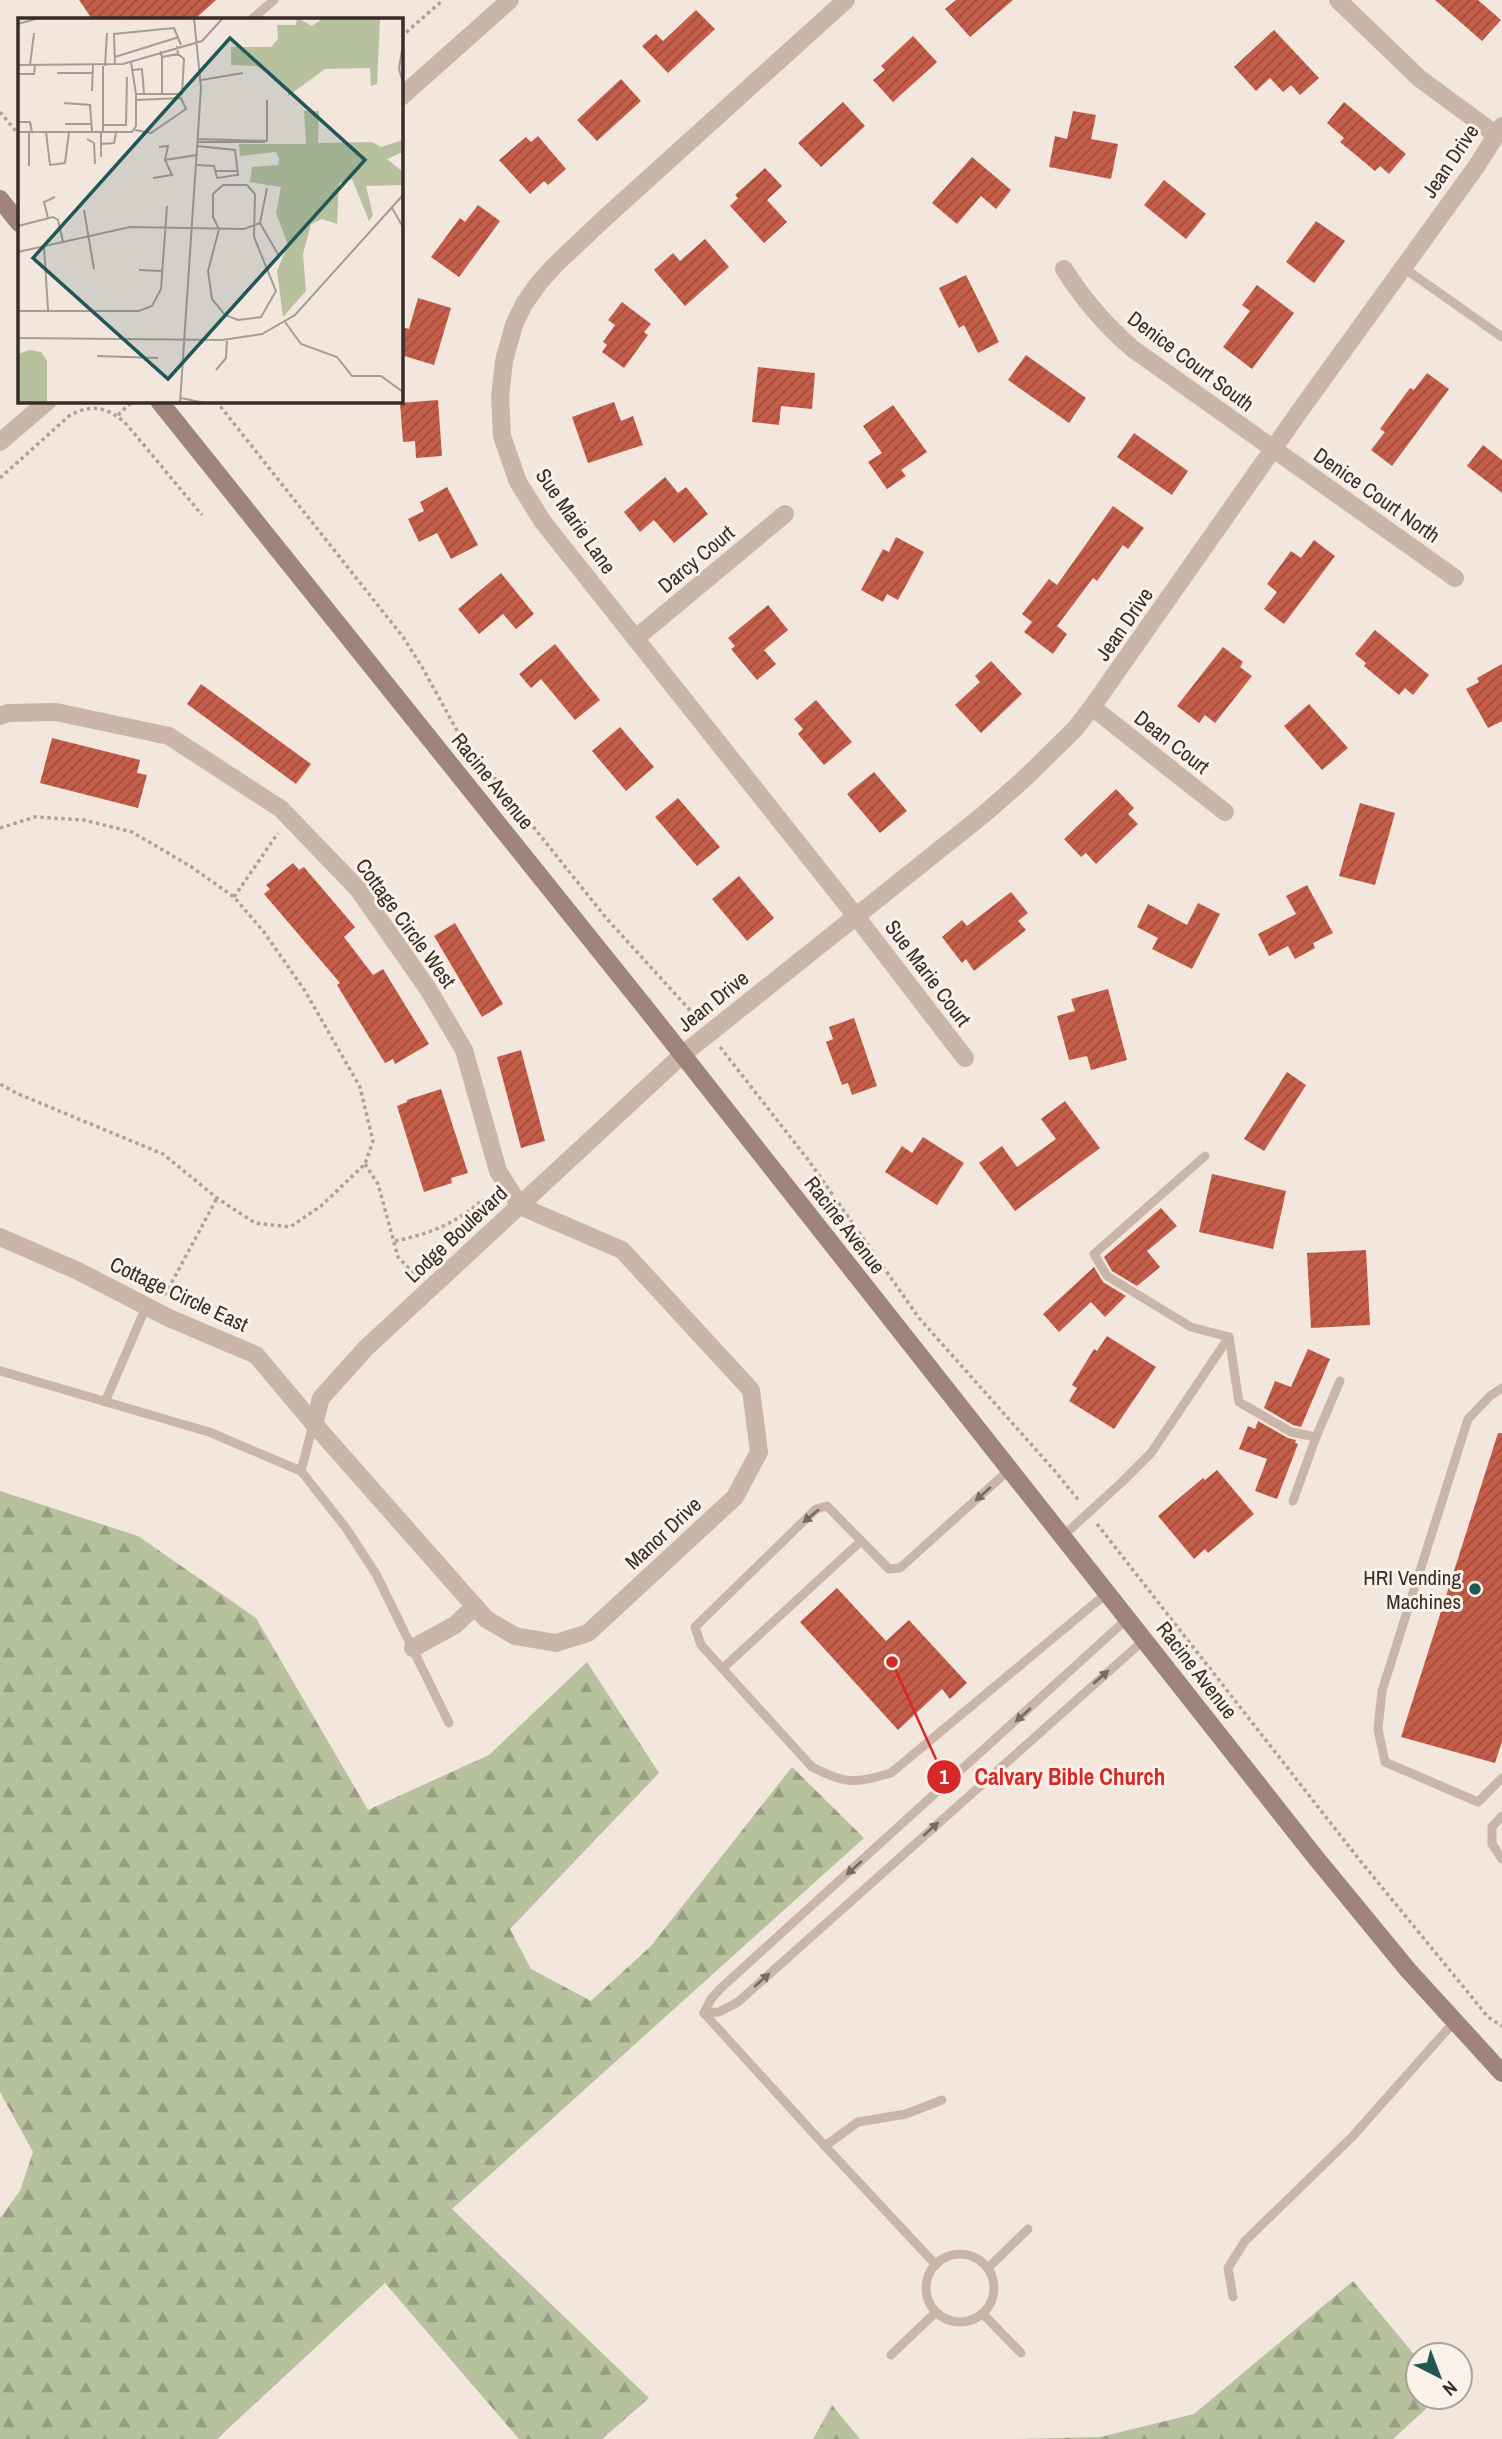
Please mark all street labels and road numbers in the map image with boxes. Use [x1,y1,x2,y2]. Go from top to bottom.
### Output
street label: Jean Drive [1415,118,1485,204]
street label: Denice Court South [1122,304,1260,418]
street label: Denice Court North [1308,441,1446,549]
street label: Sue Marie Lane [529,462,623,580]
street label: Darcy Court [651,518,741,600]
street label: Jean Drive [1088,582,1160,666]
street label: Dean Court [1128,703,1216,781]
street label: Racine Avenue [445,727,541,835]
street label: Cottage Circle West [349,852,463,994]
street label: Sue Marie Court [878,914,978,1032]
street label: Jean Drive [672,964,754,1038]
street label: Racine Avenue [798,1170,892,1280]
street label: Lodge Boulevard [398,1179,514,1289]
street label: Cottage Circle East [105,1249,253,1339]
street label: Manor Drive [618,1490,708,1576]
street label: Racine Avenue [1150,1615,1244,1725]

